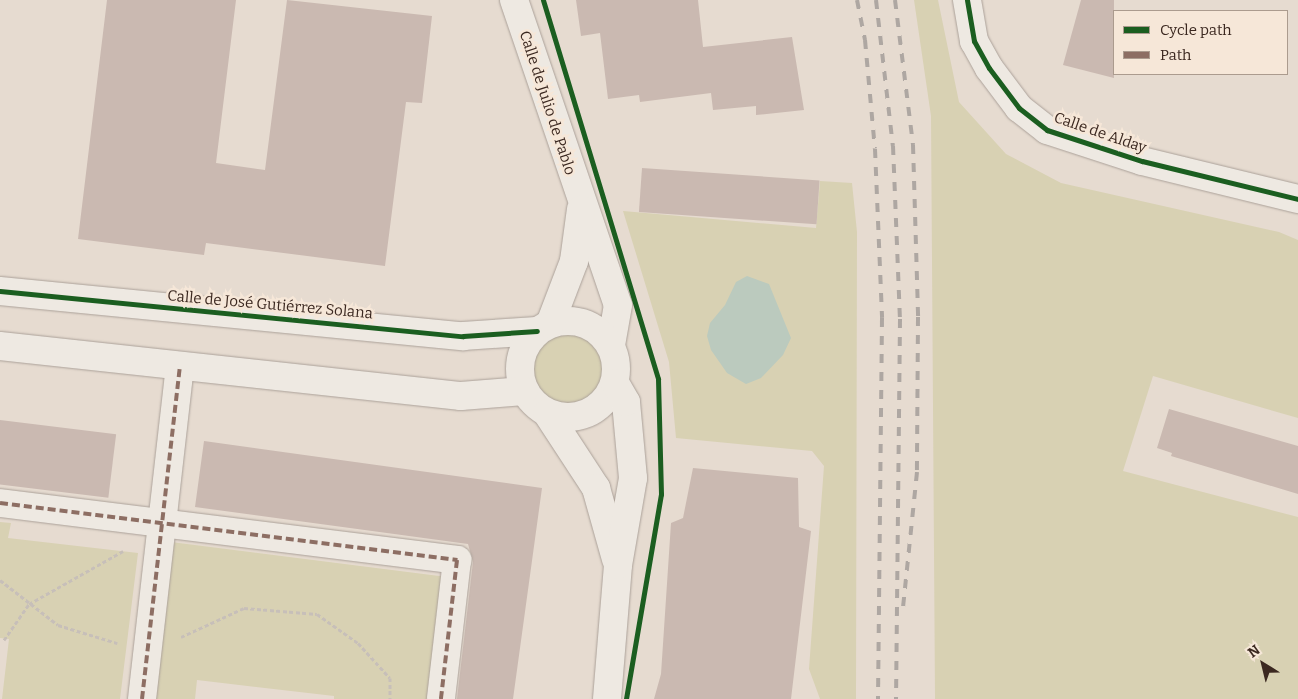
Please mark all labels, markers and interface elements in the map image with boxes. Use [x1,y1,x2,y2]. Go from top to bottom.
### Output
legend [1113,10,1288,75]
text: Cycle path [1160,21,1232,39]
street label: Calle de Julio de Pablo [515,29,579,177]
text: Path [1160,46,1191,64]
street label: Calle de Alday [1051,109,1149,157]
street label: Calle de José Gutiérrez Solana [167,287,373,323]
north arrow [1238,639,1288,689]
text: N [1245,641,1263,662]

